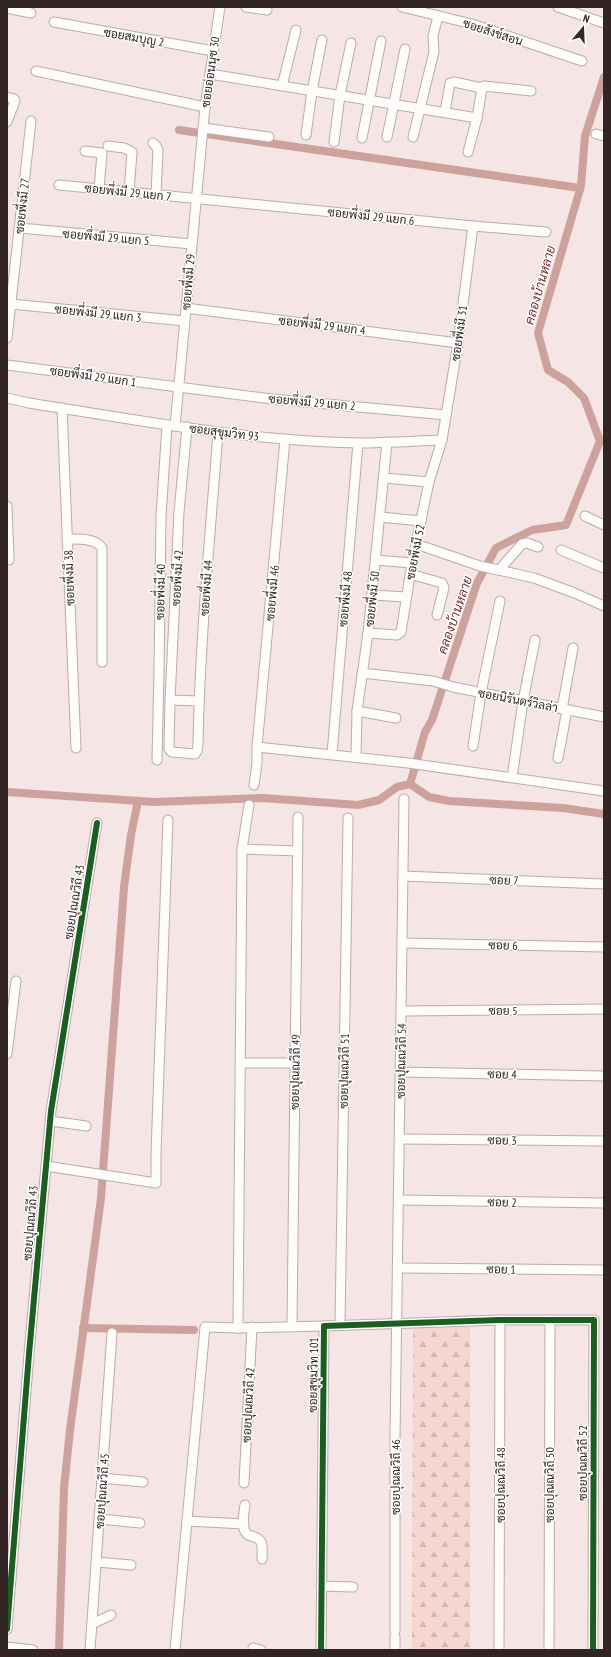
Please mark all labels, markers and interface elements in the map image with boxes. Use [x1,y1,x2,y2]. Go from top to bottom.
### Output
north arrow [563,8,603,48]
text: N [581,11,591,26]
street label: ซอยสังข์สอน [461,15,525,49]
street label: ซอยสมบุญ 2 [102,24,165,52]
street label: ซอยอ่อนนุช 30 [198,36,224,109]
street label: ซอยพึ่งมี 27 [9,177,32,235]
street label: ซอยพึ่งมี 29 แยก 7 [84,177,173,204]
street label: ซอยพึ่งมี 29 แยก 6 [327,201,416,228]
street label: ซอยพึ่งมี 29 แยก 5 [62,223,150,248]
water label: คลองบ้านหลาย [521,243,560,326]
street label: ซอยพึ่งมี 29 [175,253,198,311]
street label: ซอยพึ่งมี 29 แยก 3 [54,298,143,325]
street label: ซอยพึ่งมี 31 [445,304,470,362]
street label: ซอยพึ่งมี 29 แยก 4 [278,309,367,338]
street label: ซอยพึ่งมี 29 แยก 1 [49,360,138,390]
street label: ซอยพึ่งมี 29 แยก 2 [268,388,356,413]
street label: ซอยสุขุมวิท 93 [188,420,260,446]
street label: ซอยพึ่งมี 52 [399,522,428,581]
street label: ซอยพึ่งมี 42 [165,549,186,606]
street label: ซอยพึ่งมี 38 [58,550,77,606]
street label: ซอยพึ่งมี 44 [194,559,215,617]
street label: ซอยพึ่งมี 40 [149,564,168,620]
street label: ซอยพึ่งมี 46 [259,564,282,622]
street label: ซอยพึ่งมี 48 [332,570,355,628]
street label: ซอยพึ่งมี 50 [359,570,382,628]
water label: คลองบ้านหลาย [434,573,476,656]
street label: ซอยนิรันดร์วิลล่า [477,685,559,715]
street label: ซอยปุณณวิถี 43 [61,864,89,941]
street label: ซอย 7 [489,872,519,888]
street label: ซอย 6 [488,937,518,953]
street label: ซอย 5 [488,1003,518,1018]
street label: ซอยปุณณวิถี 54 [393,1022,411,1099]
street label: ซอยปุณณวิถี 51 [336,1033,354,1109]
street label: ซอยปุณณวิถี 49 [287,1034,305,1110]
street label: ซอย 4 [487,1066,517,1082]
street label: ซอย 3 [487,1132,517,1148]
street label: ซอยปุณณวิถี 43 [19,1185,43,1261]
street label: ซอย 2 [487,1194,517,1210]
street label: ซอย 1 [486,1261,516,1277]
street label: ซอยสุขุมวิท 101 [305,1337,323,1413]
street label: ซอยปุณณวิถี 42 [239,1367,259,1443]
street label: ซอยปุณณวิถี 52 [575,1425,592,1501]
street label: ซอยปุณณวิถี 46 [388,1439,405,1515]
street label: ซอยปุณณวิถี 48 [493,1447,510,1523]
street label: ซอยปุณณวิถี 50 [542,1447,559,1523]
street label: ซอยปุณณวิถี 45 [92,1453,114,1529]

